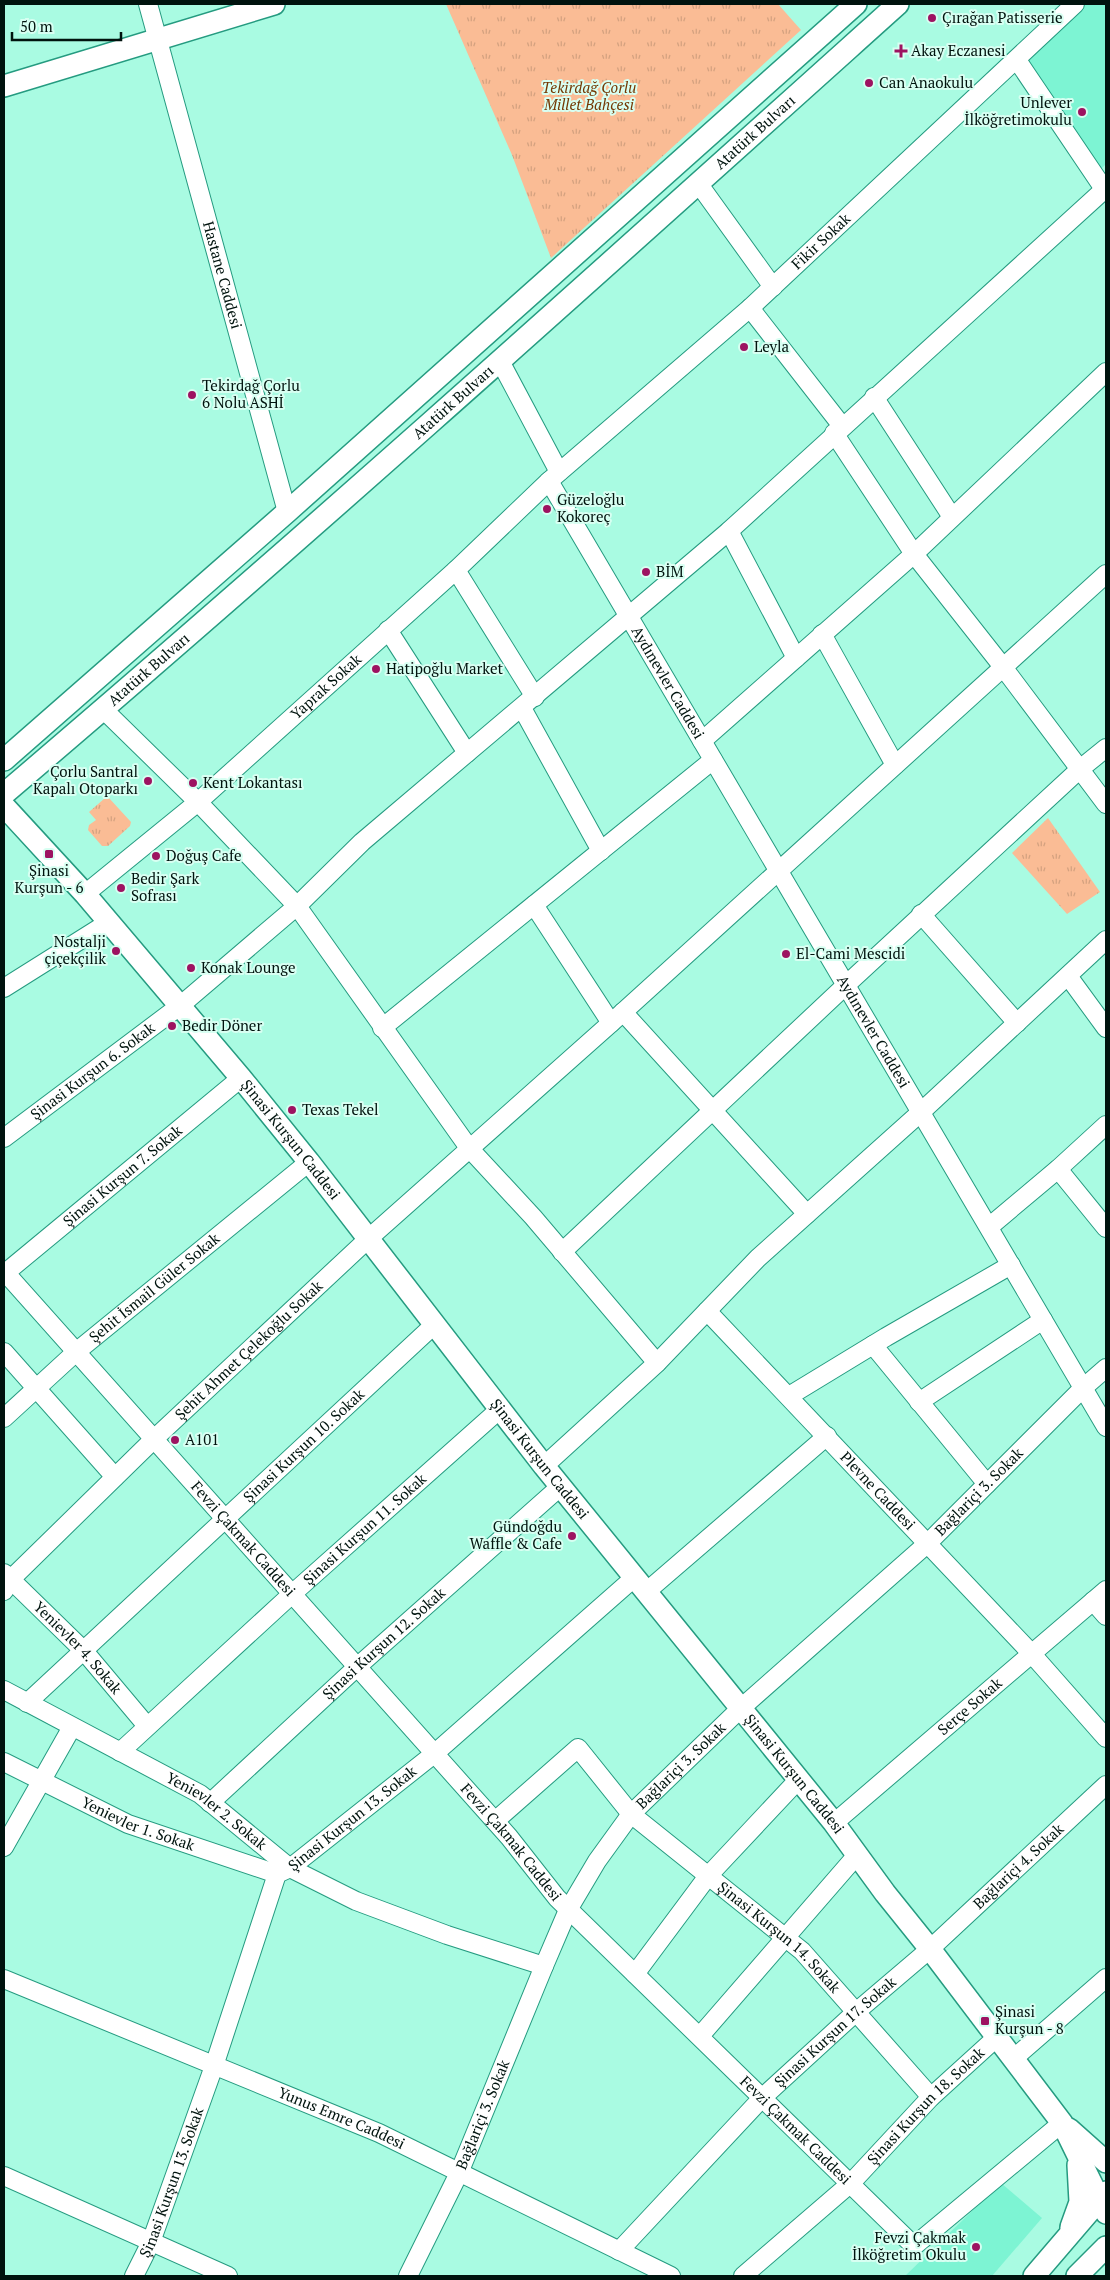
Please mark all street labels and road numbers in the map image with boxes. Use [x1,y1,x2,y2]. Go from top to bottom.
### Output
street label: Atatürk Bulvarı [710,90,799,173]
street label: Fikir Sokak [787,208,854,273]
street label: Hastane Caddesi [199,219,247,331]
street label: Atatürk Bulvarı [408,360,497,443]
street label: Aydınevler Caddesi [628,622,710,742]
street label: Atatürk Bulvarı [103,628,193,710]
street label: Yaprak Sokak [286,649,365,723]
street label: Aydınevler Caddesi [833,971,915,1091]
street label: Şinasi Kurşun 6. Sokak [26,1017,158,1124]
street label: Şinasi Kurşun Caddesi [237,1075,345,1203]
street label: Şinasi Kurşun 7. Sokak [58,1120,186,1230]
street label: Şehit İsmail Güler Sokak [84,1228,224,1346]
street label: Şehit Ahmet Çelekoğlu Sokak [170,1275,327,1424]
street label: Şinasi Kurşun 10. Sokak [238,1384,368,1506]
street label: Şinasi Kurşun Caddesi [487,1394,594,1523]
street label: Bağlariçi 3. Sokak [930,1443,1027,1540]
street label: Plevne Caddesi [836,1447,920,1534]
street label: Şinasi Kurşun 11. Sokak [298,1468,430,1589]
street label: Fevzi Çakmak Caddesi [187,1476,300,1600]
street label: Şinasi Kurşun 12. Sokak [318,1582,449,1703]
street label: Yenievler 4. Sokak [30,1596,127,1698]
street label: Serçe Sokak [933,1672,1006,1739]
street label: Şinasi Kurşun Caddesi [740,1710,849,1837]
street label: Bağlariçi 3. Sokak [631,1717,730,1813]
street label: Şinasi Kurşun 13. Sokak [284,1761,420,1875]
street label: Yenievler 2. Sokak [163,1767,272,1854]
street label: Fevzi Çakmak Caddesi [457,1779,567,1905]
street label: Yenievler 1. Sokak [79,1791,198,1855]
street label: Bağlariçi 4. Sokak [968,1818,1068,1913]
street label: Şinasi Kurşun 14. Sokak [714,1876,845,1997]
street label: Şinasi Kurşun 17. Sokak [769,1971,900,2091]
street label: Şinasi Kurşun 18. Sokak [862,2042,988,2168]
street label: Bağlariçi 3. Sokak [451,2056,514,2172]
street label: Fevzi Çakmak Caddesi [736,2071,856,2188]
street label: Yunus Emre Caddesi [275,2082,409,2153]
street label: Şinasi Kurşun 13. Sokak [134,2104,207,2261]

